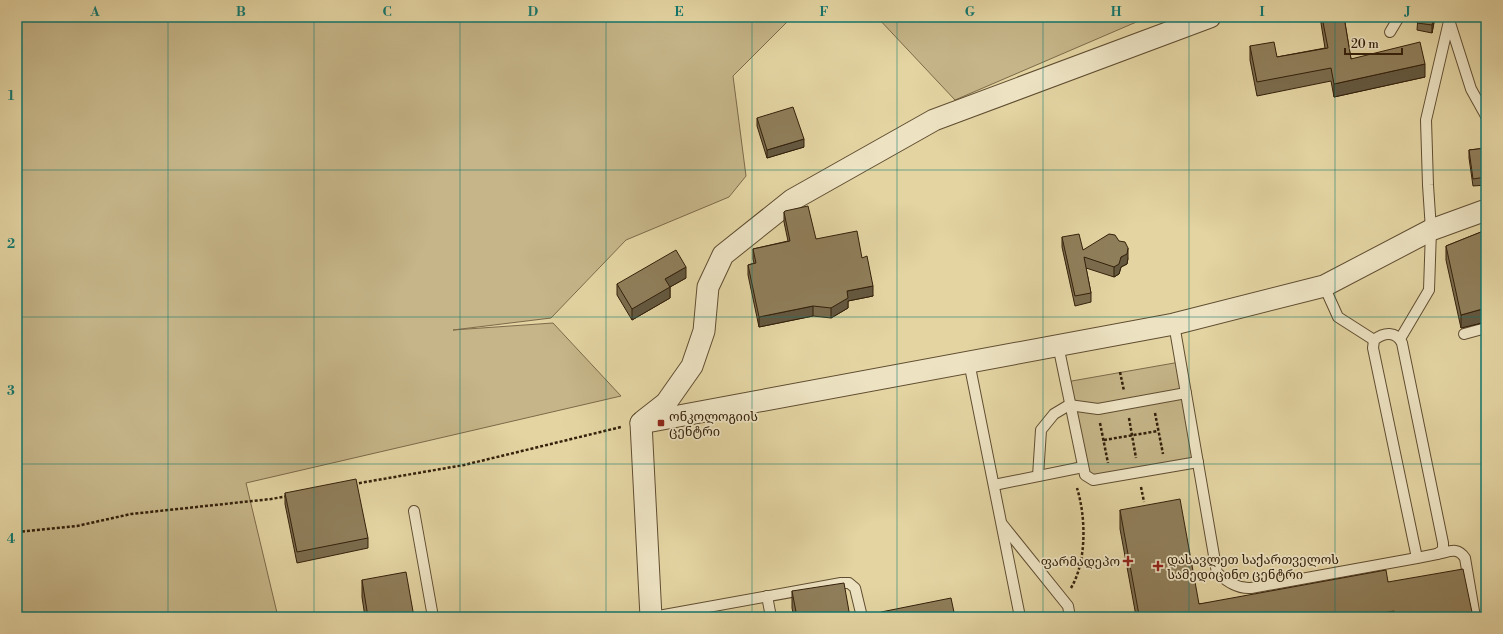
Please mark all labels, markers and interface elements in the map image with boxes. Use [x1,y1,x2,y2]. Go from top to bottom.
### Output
text: A [89,4,100,20]
text: B [236,4,246,20]
text: C [382,4,392,20]
text: D [528,4,538,20]
text: E [674,4,684,20]
text: F [819,4,829,20]
text: G [965,4,976,20]
text: H [1111,4,1122,20]
text: I [1259,4,1265,20]
text: J [1403,4,1411,20]
scale bar [1345,30,1402,56]
text: 20 m [1351,37,1379,52]
text: 1 [8,88,15,104]
text: 2 [7,236,15,252]
text: 3 [7,383,15,399]
place label: ონკოლოგიის ცენტრი [669,409,758,440]
marker: ონკოლოგიის ცენტრი [656,418,666,428]
text: 4 [7,531,16,547]
place label: დასავლეთ საქართველოს სამედიცინო ცენტრი [1167,552,1339,583]
place label: ფარმადეპო [1041,554,1120,570]
marker: ფარმადეპო [1123,556,1133,566]
marker: დასავლეთ საქართველოს სამედიცინო ცენტრი [1152,560,1164,572]

